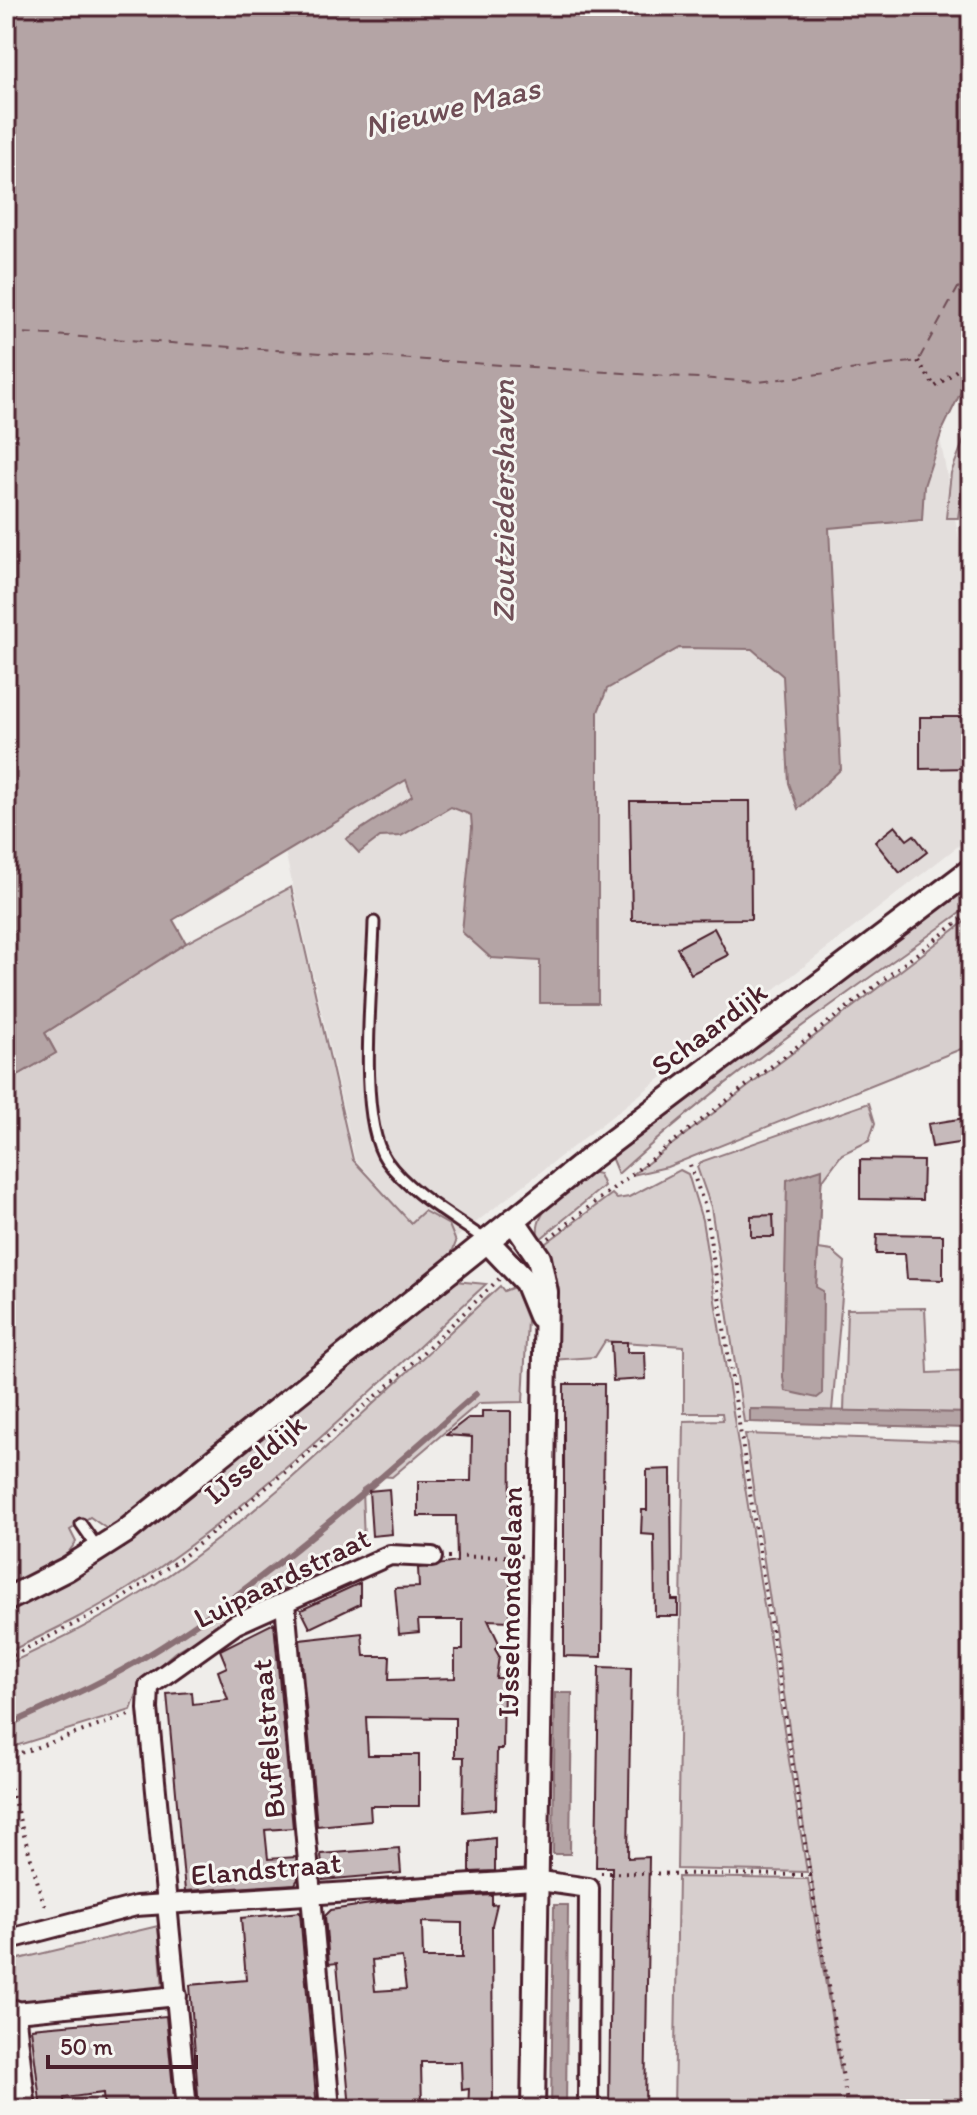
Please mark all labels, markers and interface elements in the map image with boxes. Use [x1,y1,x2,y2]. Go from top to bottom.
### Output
water label: Nieuwe Maas [361,68,545,146]
water label: Zoutziedershaven [484,379,522,622]
street label: Schaardijk [643,973,774,1084]
street label: IJsseldijk [196,1405,314,1512]
street label: IJsselmondselaan [489,1486,530,1718]
street label: Luipaardstraat [187,1519,376,1636]
street label: Buffelstraat [242,1658,293,1820]
street label: Elandstraat [189,1843,343,1894]
scale bar [48,2019,196,2069]
text: 50 m [60,2032,113,2061]

